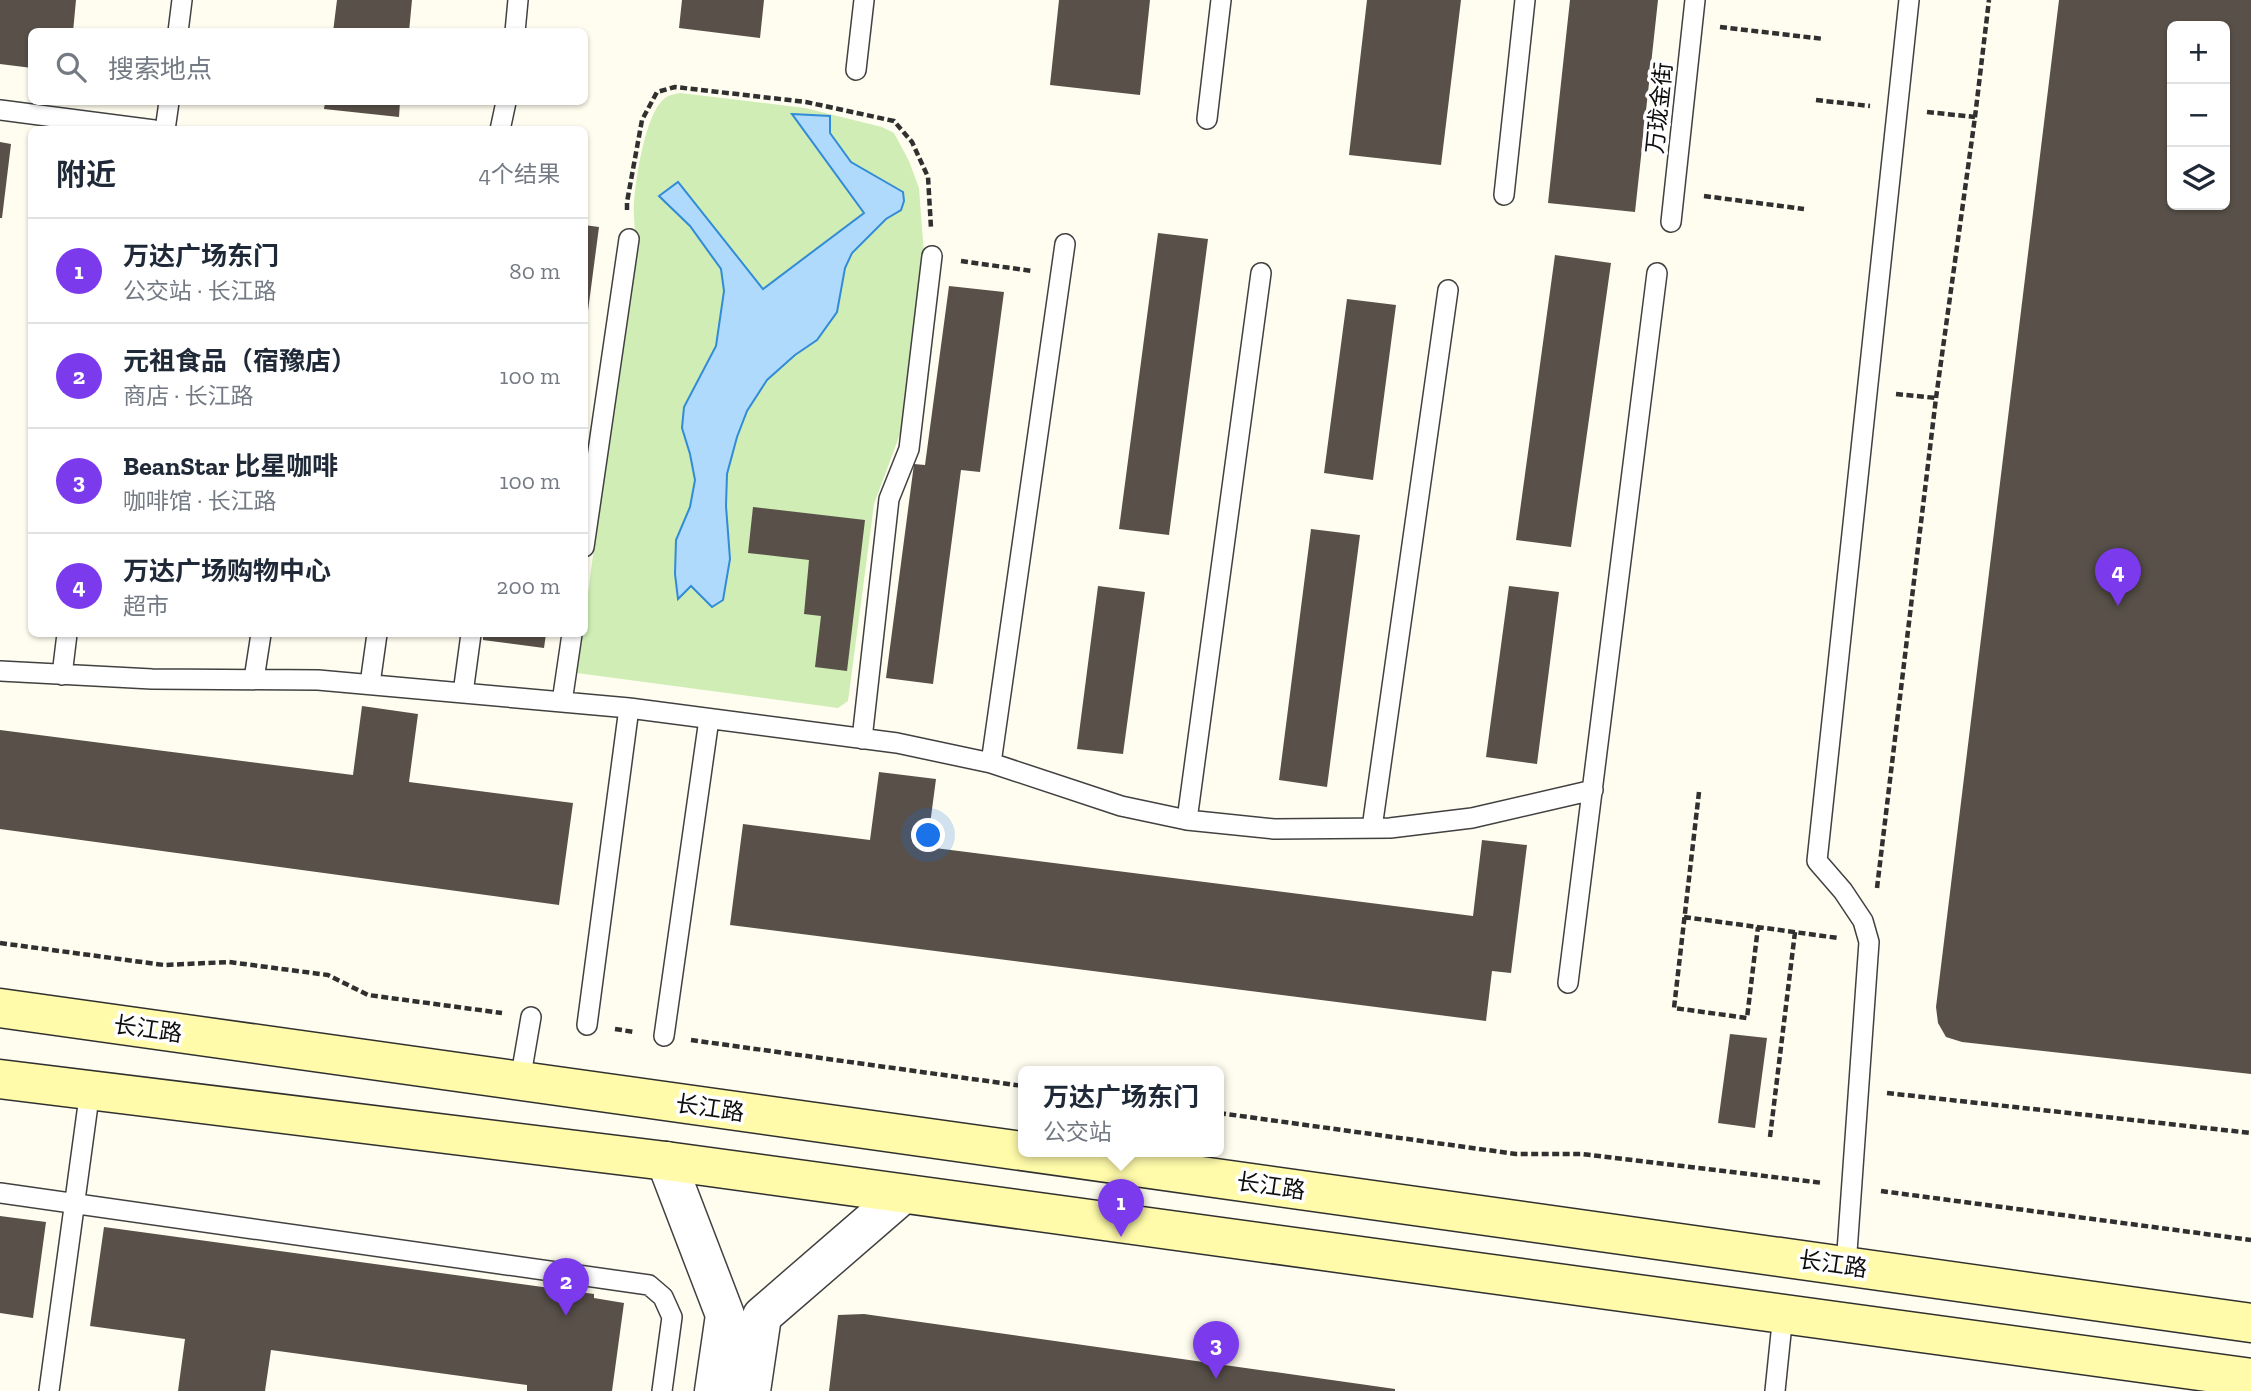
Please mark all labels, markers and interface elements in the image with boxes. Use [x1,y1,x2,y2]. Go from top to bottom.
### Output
map controls [2167,21,2230,210]
button: + [2167,21,2230,84]
search box [28,28,588,105]
icon: search [52,48,90,86]
text: 搜索地点 [108,53,212,85]
street label: 万珑金街 [1640,61,1678,155]
button: − [2167,84,2230,147]
button: layers [2167,147,2230,210]
text: 附近 [56,157,116,193]
text: 4个结果 [479,160,560,188]
text: 万达广场东门 [123,240,279,272]
text: 1 [74,257,84,285]
text: 80 m [509,257,560,285]
text: 公交站 · 长江路 [123,277,276,305]
text: 元祖食品（宿豫店） [123,345,357,377]
text: 2 [73,362,85,390]
text: 100 m [500,362,560,390]
text: 商店 · 长江路 [123,382,253,410]
text: BeanStar 比星咖啡 [123,450,338,482]
text: 3 [73,467,85,495]
text: 100 m [500,467,560,495]
text: 咖啡馆 · 长江路 [123,487,276,515]
pin: 4 [2095,548,2141,606]
text: 万达广场购物中心 [123,555,331,587]
text: 4 [72,572,86,600]
text: 200 m [497,572,560,600]
text: 超市 [123,592,169,620]
your location [911,818,945,852]
street label: 长江路 [112,1010,184,1048]
popup [1018,1066,1224,1157]
text: 万达广场东门 [1043,1081,1199,1113]
street label: 长江路 [674,1089,746,1127]
text: 公交站 [1043,1118,1112,1146]
street label: 长江路 [1235,1167,1307,1205]
pin: 1 [1098,1179,1144,1237]
street label: 长江路 [1797,1245,1869,1283]
pin: 2 [543,1258,589,1316]
pin: 3 [1193,1321,1239,1379]

